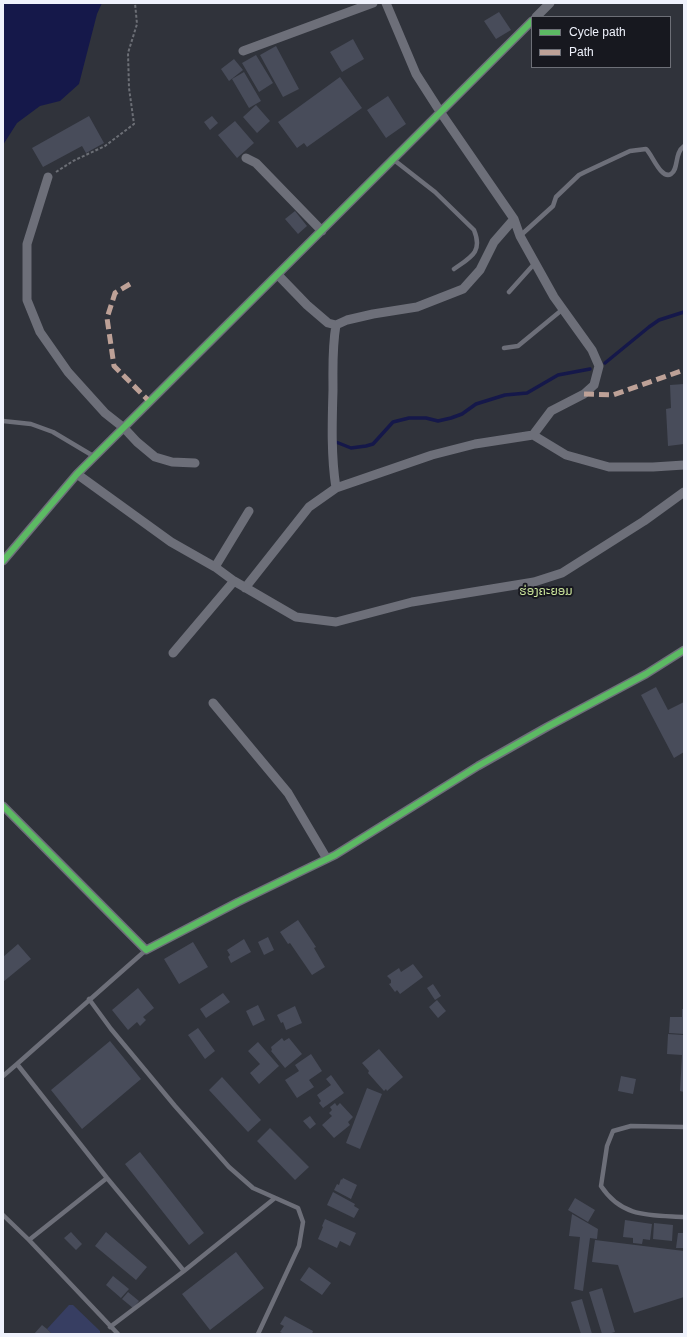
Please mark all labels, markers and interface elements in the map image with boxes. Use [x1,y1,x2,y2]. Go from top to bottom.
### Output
legend [531,16,671,68]
text: Cycle path [569,25,626,39]
text: Path [569,45,594,59]
district label: ຮ່ອງຄະຍອມ [519,585,573,599]

